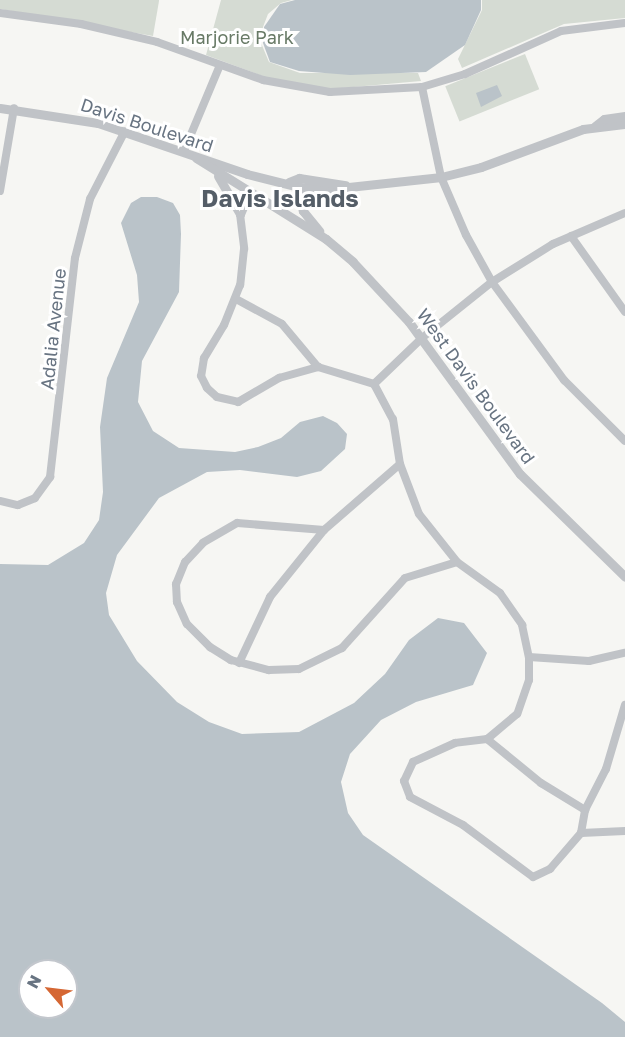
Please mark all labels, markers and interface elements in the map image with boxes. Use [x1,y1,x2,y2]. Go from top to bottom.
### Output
park label: Marjorie Park [180,26,294,48]
street label: Davis Boulevard [78,93,216,157]
district label: Davis Islands [201,184,359,212]
street label: Adalia Avenue [36,267,70,391]
street label: West Davis Boulevard [412,304,540,468]
north arrow [18,959,78,1019]
text: N [22,971,46,992]

